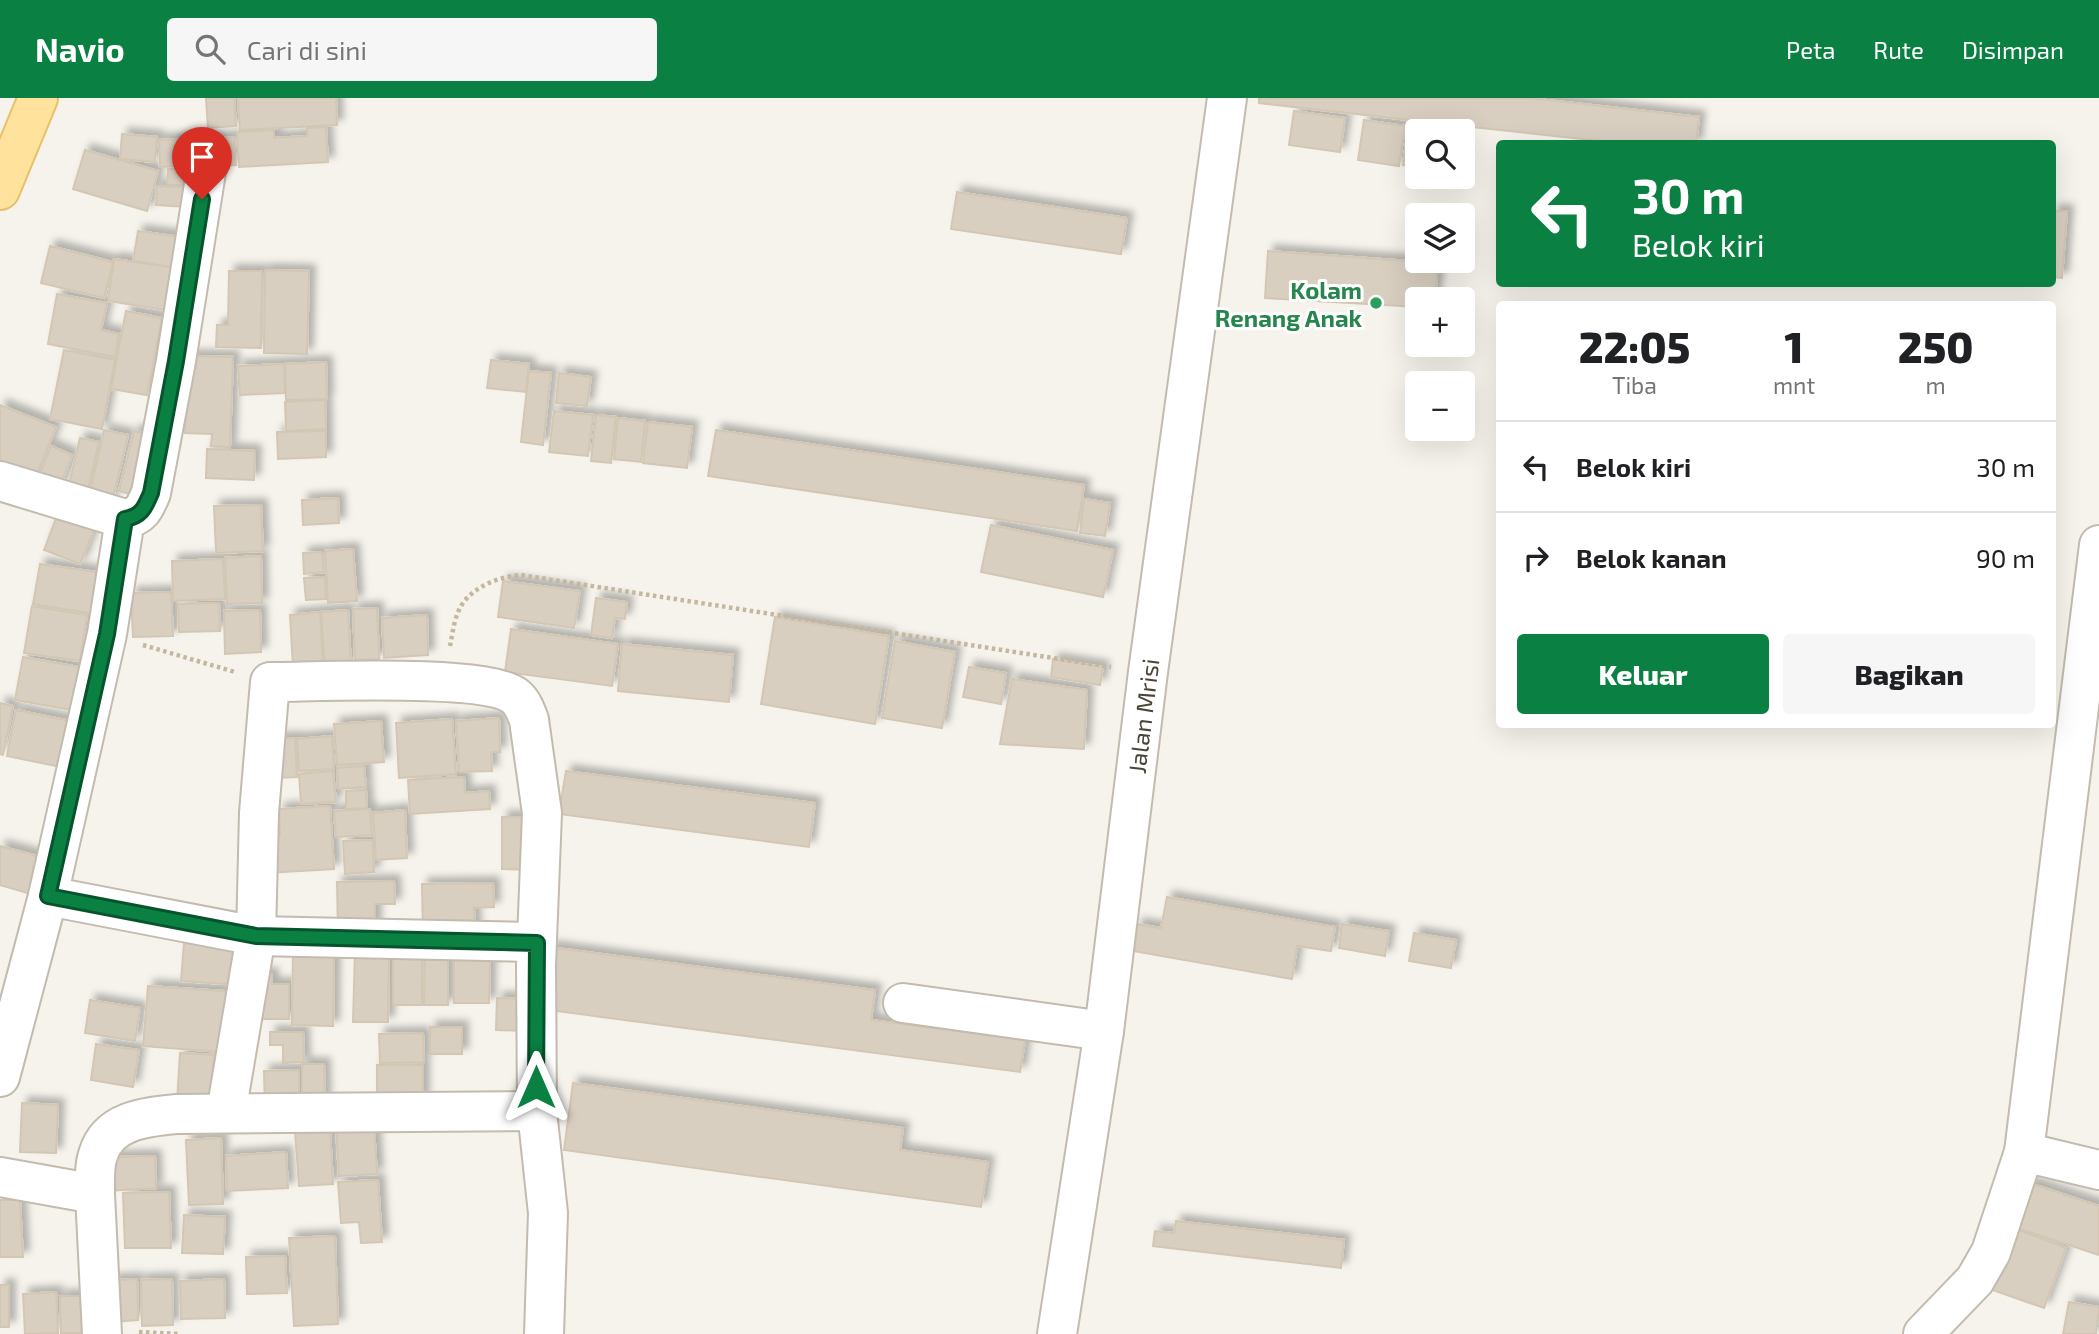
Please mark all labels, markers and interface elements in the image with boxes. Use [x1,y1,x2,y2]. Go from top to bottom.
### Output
search box [167,18,657,81]
text: Navio [35,29,125,69]
icon: search [191,30,229,68]
text: Cari di sini [247,34,367,65]
text: Peta [1786,35,1835,64]
text: Rute [1873,35,1924,64]
text: Disimpan [1962,35,2064,64]
map controls [1405,119,1475,441]
button: search [1405,119,1475,189]
pin [172,127,232,199]
icon: arrive [183,138,221,176]
text: 30 m [1632,165,1744,224]
icon: left [1517,168,1608,259]
button: layers [1405,203,1475,273]
text: Belok kiri [1632,225,1765,263]
place label: Kolam Renang Anak [1215,275,1363,332]
button: + [1405,287,1475,357]
marker: Kolam Renang Anak [1368,295,1384,311]
text: 22:05 [1579,321,1690,371]
text: 1 [1785,321,1804,371]
text: 250 [1898,321,1973,371]
button: − [1405,371,1475,441]
text: Tiba [1612,371,1657,399]
text: mnt [1773,371,1815,399]
text: m [1926,371,1946,399]
icon: left [1517,448,1555,486]
text: Belok kiri [1576,451,1691,482]
text: 30 m [1976,451,2035,482]
icon: right [1517,539,1555,577]
text: Belok kanan [1576,542,1727,573]
text: 90 m [1976,542,2035,573]
button: Keluar [1517,634,1769,714]
button: Bagikan [1783,634,2035,714]
street label: Jalan Mrisi [1122,657,1164,775]
position arrow [499,1050,573,1124]

